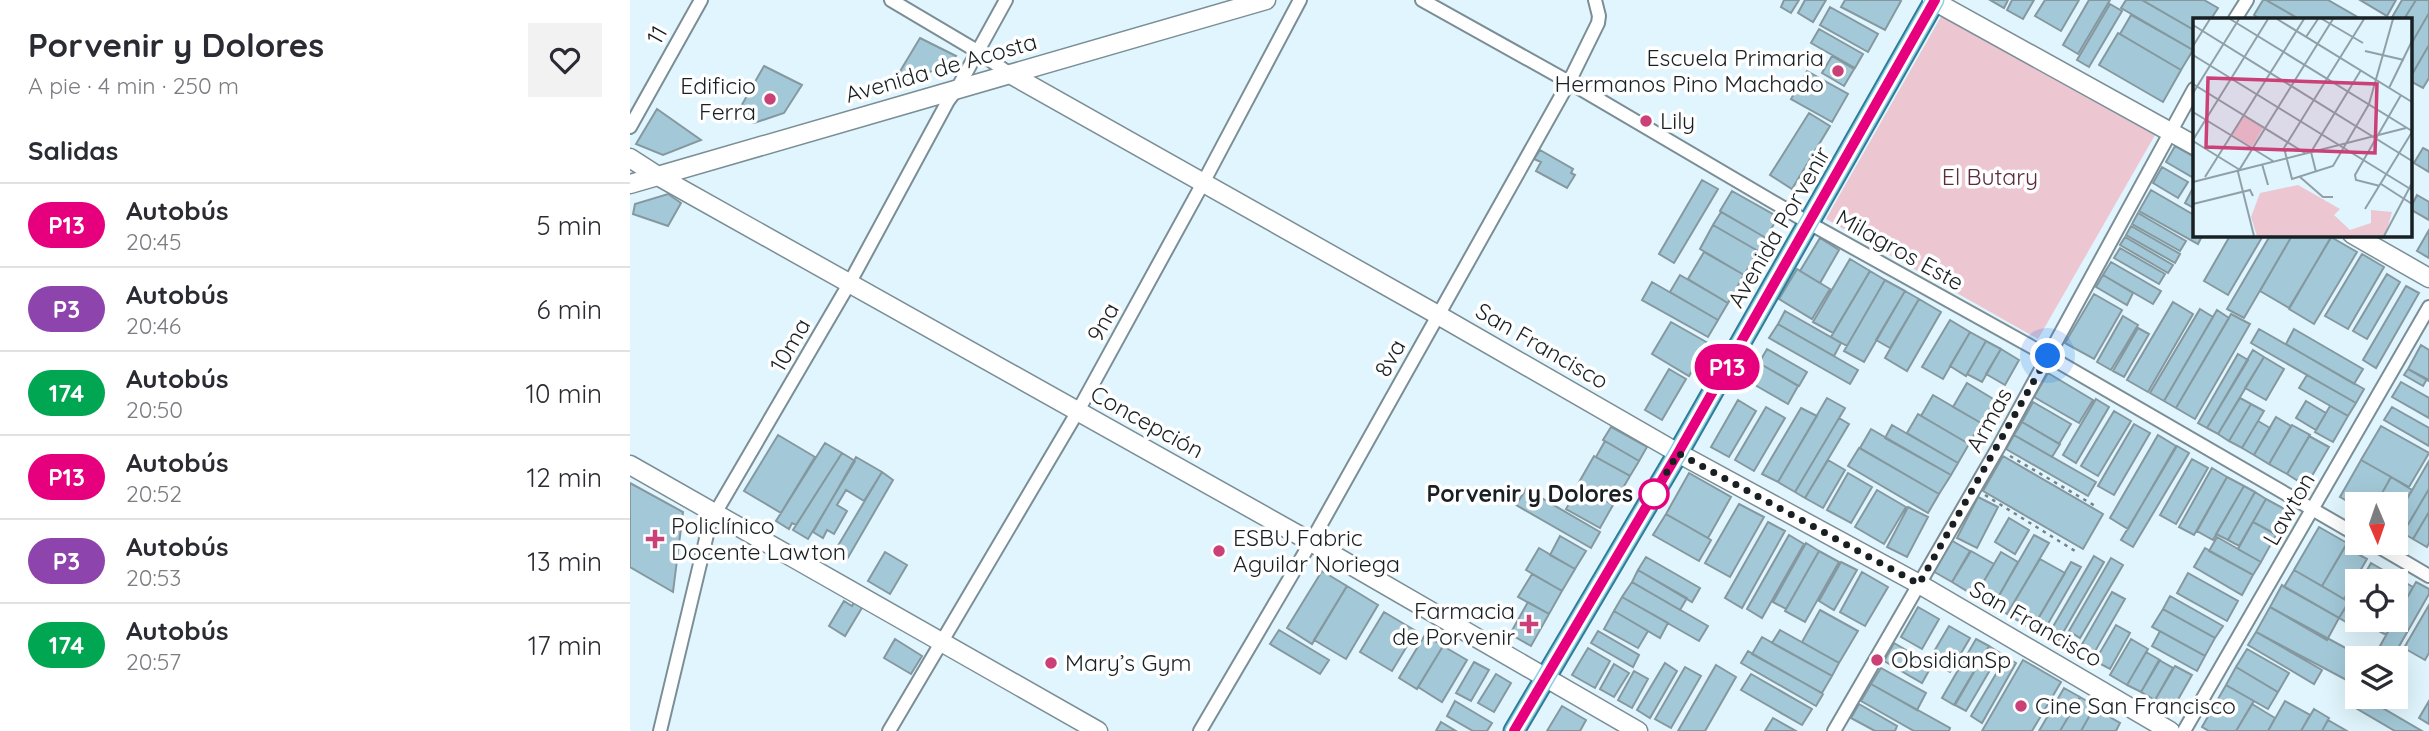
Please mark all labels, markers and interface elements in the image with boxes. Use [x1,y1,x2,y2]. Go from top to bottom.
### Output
inset map [2193,18,2412,236]
street label: 11 [640,20,673,49]
button: heart [528,23,602,97]
text: Porvenir y Dolores [28,24,324,65]
street label: Avenida de Acosta [842,26,1040,109]
place label: Escuela Primaria Hermanos Pino Machado [1555,43,1824,98]
marker: Escuela Primaria Hermanos Pino Machado [1830,63,1846,79]
text: A pie · 4 min · 250 m [28,71,239,100]
place label: Edificio Ferra [680,71,756,126]
marker: Edificio Ferra [762,91,778,107]
place label: Lily [1660,106,1695,135]
marker: Lily [1638,113,1654,129]
text: Salidas [28,134,118,167]
street label: Avenida Porvenir [1721,141,1836,312]
park label: El Butary [1942,162,2038,191]
text: Autobús [126,194,228,227]
street label: Milagros Este [1831,203,1969,297]
text: 5 min [536,209,602,242]
text: P13 [48,210,85,240]
text: 20:45 [126,227,182,256]
text: Autobús [126,278,228,311]
text: 6 min [537,293,602,326]
text: P3 [53,294,80,324]
street label: San Francisco [1471,296,1614,395]
street label: 9na [1080,297,1125,346]
text: 20:46 [126,311,181,340]
street label: 10ma [763,313,816,377]
street label: 8va [1368,334,1412,382]
your location [2030,338,2065,373]
line badge: P13 [1687,344,1767,390]
text: P13 [1709,352,1745,382]
text: Autobús [126,362,228,395]
text: 10 min [526,377,602,410]
text: 174 [49,378,84,408]
street label: Concepción [1086,379,1209,465]
street label: Armas [1959,382,2018,457]
text: 20:50 [126,395,183,424]
text: Autobús [126,446,228,479]
text: 12 min [527,461,602,494]
text: P13 [48,462,85,492]
street label: Lawton [2256,467,2321,550]
text: 20:52 [126,479,182,508]
place label: Porvenir y Dolores [1427,479,1633,508]
marker: Porvenir y Dolores [1639,479,1669,509]
north arrow [2345,492,2408,555]
map controls [2345,492,2408,709]
place label: Policlínico Docente Lawton [671,511,846,566]
place label: ESBU Fabric Aguilar Noriega [1233,523,1400,578]
marker: Policlínico Docente Lawton [645,529,665,549]
text: Autobús [126,530,228,563]
marker: ESBU Fabric Aguilar Noriega [1211,543,1227,559]
text: 13 min [527,545,602,578]
text: P3 [53,546,80,576]
text: 20:53 [126,563,181,592]
button: locate [2345,569,2408,632]
street label: San Francisco [1965,574,2108,673]
place label: Farmacia de Porvenir [1392,596,1515,651]
text: Autobús [126,614,228,647]
marker: Farmacia de Porvenir [1521,616,1537,632]
text: 17 min [528,629,602,662]
text: 174 [49,630,84,660]
place label: ObsidianSp [1891,645,2011,674]
button: layers [2345,646,2408,709]
text: 20:57 [126,647,181,676]
place label: Mary’s Gym [1065,648,1191,677]
marker: ObsidianSp [1869,652,1885,668]
marker: Mary’s Gym [1043,655,1059,671]
place label: Cine San Francisco [2035,691,2236,720]
marker: Cine San Francisco [2013,698,2029,714]

